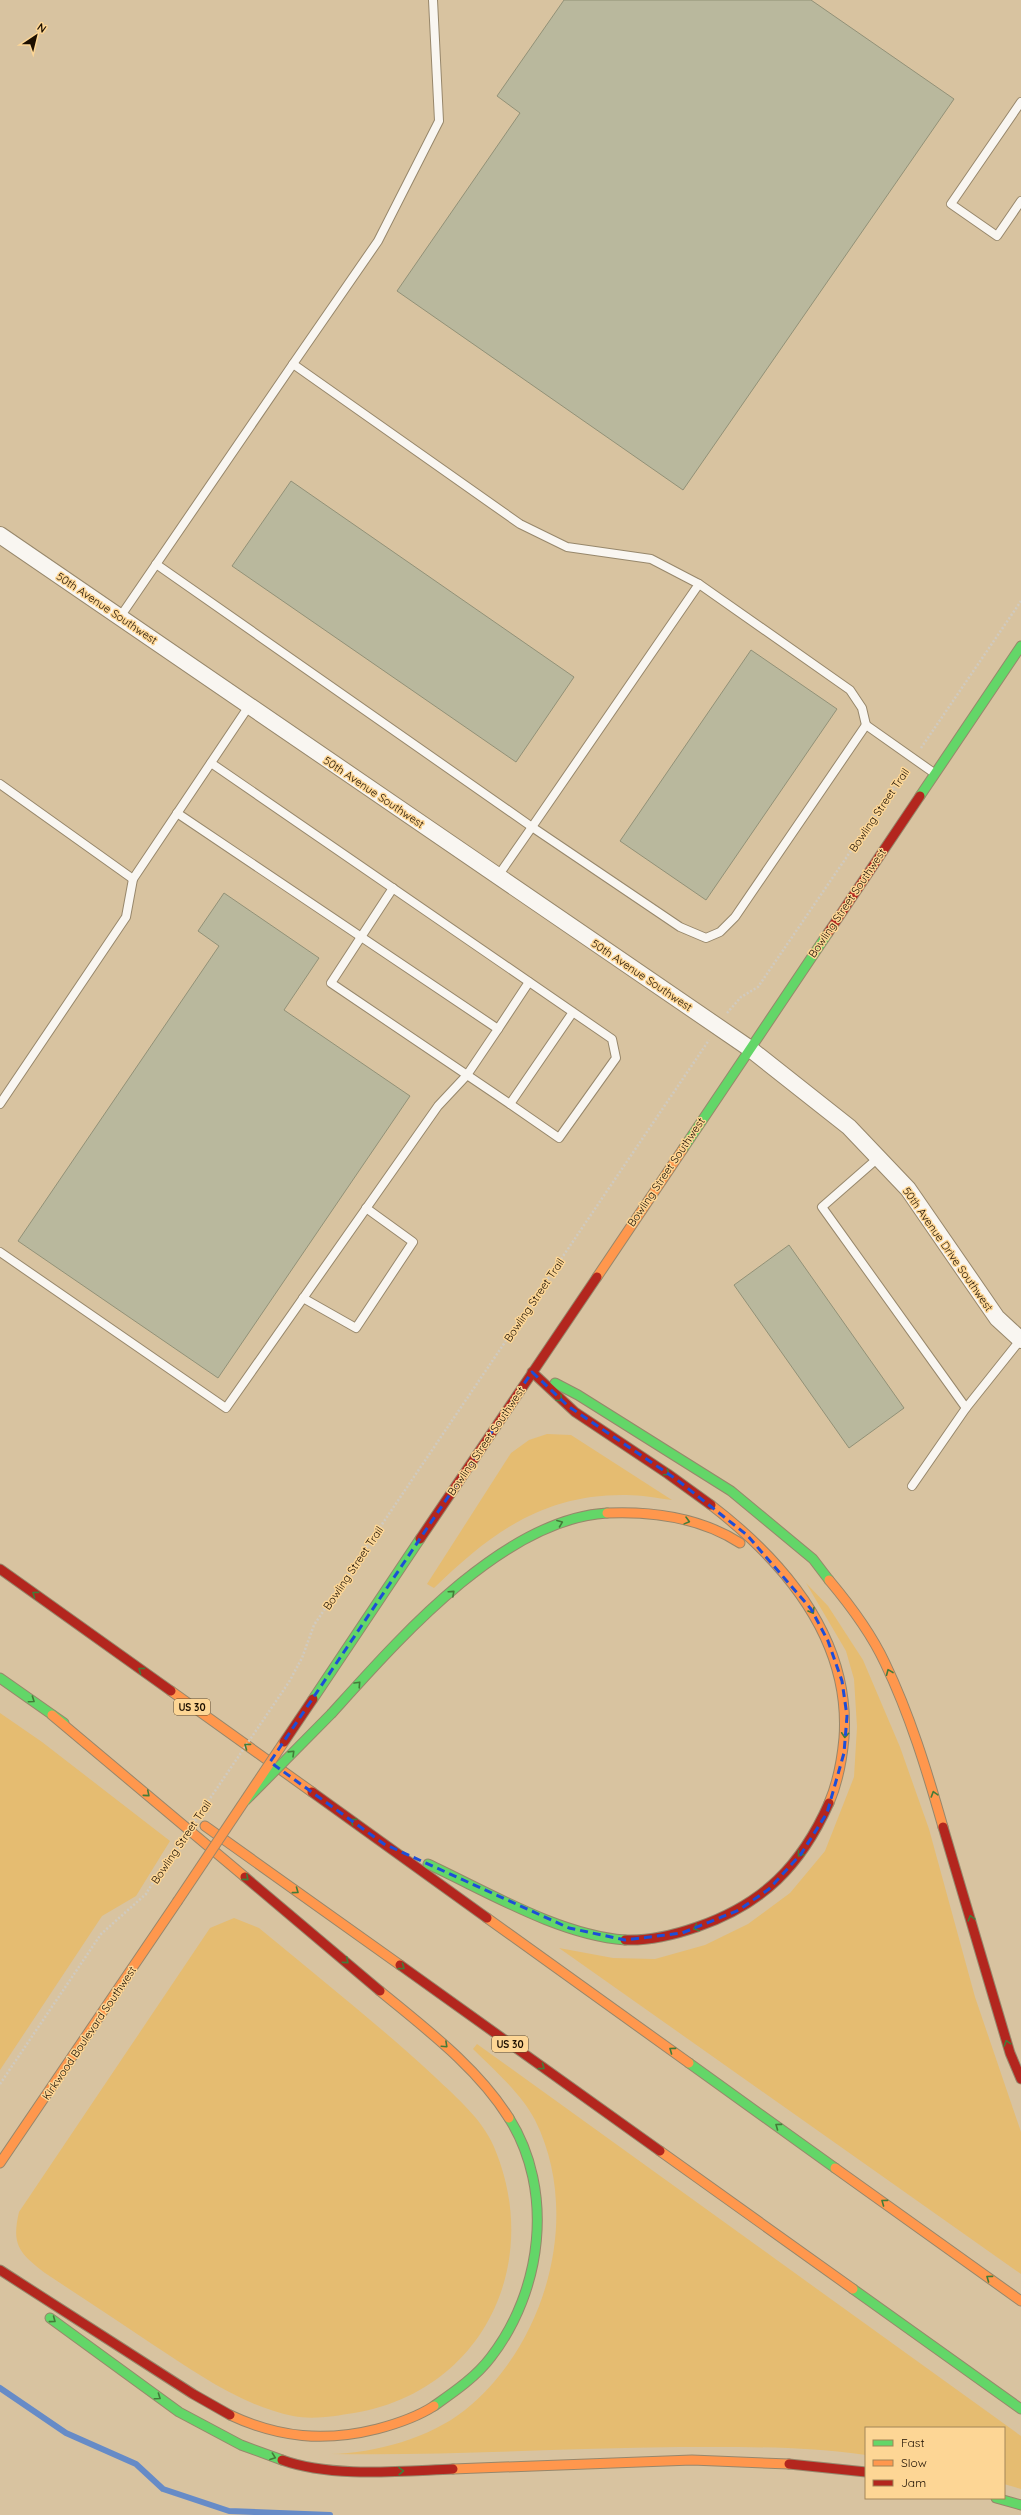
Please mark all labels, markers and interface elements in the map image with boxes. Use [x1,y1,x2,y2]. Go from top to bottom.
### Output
north arrow [16,16,56,56]
text: N [34,20,49,36]
street label: 50th Avenue Southwest [54,569,160,647]
street label: 50th Avenue Southwest [321,753,427,831]
street label: Bowling Street Trail [846,766,912,854]
street label: Bowling Street Southwest [805,846,889,960]
street label: 50th Avenue Southwest [589,936,695,1014]
street label: Bowling Street Southwest [624,1115,708,1229]
street label: 50th Avenue Drive Southwest [900,1184,996,1314]
street label: Bowling Street Trail [501,1256,567,1344]
street label: Bowling Street Southwest [444,1384,528,1498]
one-way arrow [556,1394,563,1401]
one-way arrow [663,1468,670,1475]
one-way arrow [684,1517,691,1525]
one-way arrow [556,1520,563,1528]
street label: Bowling Street Trail [320,1524,386,1612]
one-way arrow [447,1591,454,1598]
one-way arrow [32,1592,39,1599]
one-way arrow [807,1607,814,1614]
one-way arrow [138,1667,145,1675]
one-way arrow [885,1668,893,1675]
one-way arrow [354,1681,361,1688]
one-way arrow [27,1695,34,1702]
road number: US 30 [174,1699,210,1715]
one-way arrow [841,1732,850,1738]
one-way arrow [244,1743,251,1750]
one-way arrow [287,1750,295,1758]
one-way arrow [142,1789,149,1796]
one-way arrow [930,1790,939,1797]
street label: Bowling Street Trail [148,1798,214,1886]
one-way arrow [350,1819,357,1826]
one-way arrow [798,1850,805,1857]
one-way arrow [241,1873,249,1880]
one-way arrow [292,1886,299,1894]
one-way arrow [967,1915,976,1922]
one-way arrow [693,1923,701,1931]
one-way arrow [341,1957,348,1964]
one-way arrow [398,1962,405,1970]
street label: Kirkwood Boulevard Southwest [39,1963,139,2103]
road number: US 30 [492,2036,528,2052]
one-way arrow [440,2040,448,2048]
one-way arrow [1003,2040,1012,2047]
one-way arrow [670,2048,677,2055]
one-way arrow [538,2062,545,2070]
one-way arrow [775,2123,782,2131]
one-way arrow [881,2200,888,2207]
one-way arrow [987,2276,994,2283]
one-way arrow [49,2316,56,2323]
one-way arrow [154,2392,161,2400]
legend [865,2427,1005,2499]
text: Fast [901,2435,925,2450]
one-way arrow [269,2452,276,2461]
text: Slow [901,2455,927,2470]
one-way arrow [398,2466,404,2475]
text: Jam [901,2475,926,2490]

